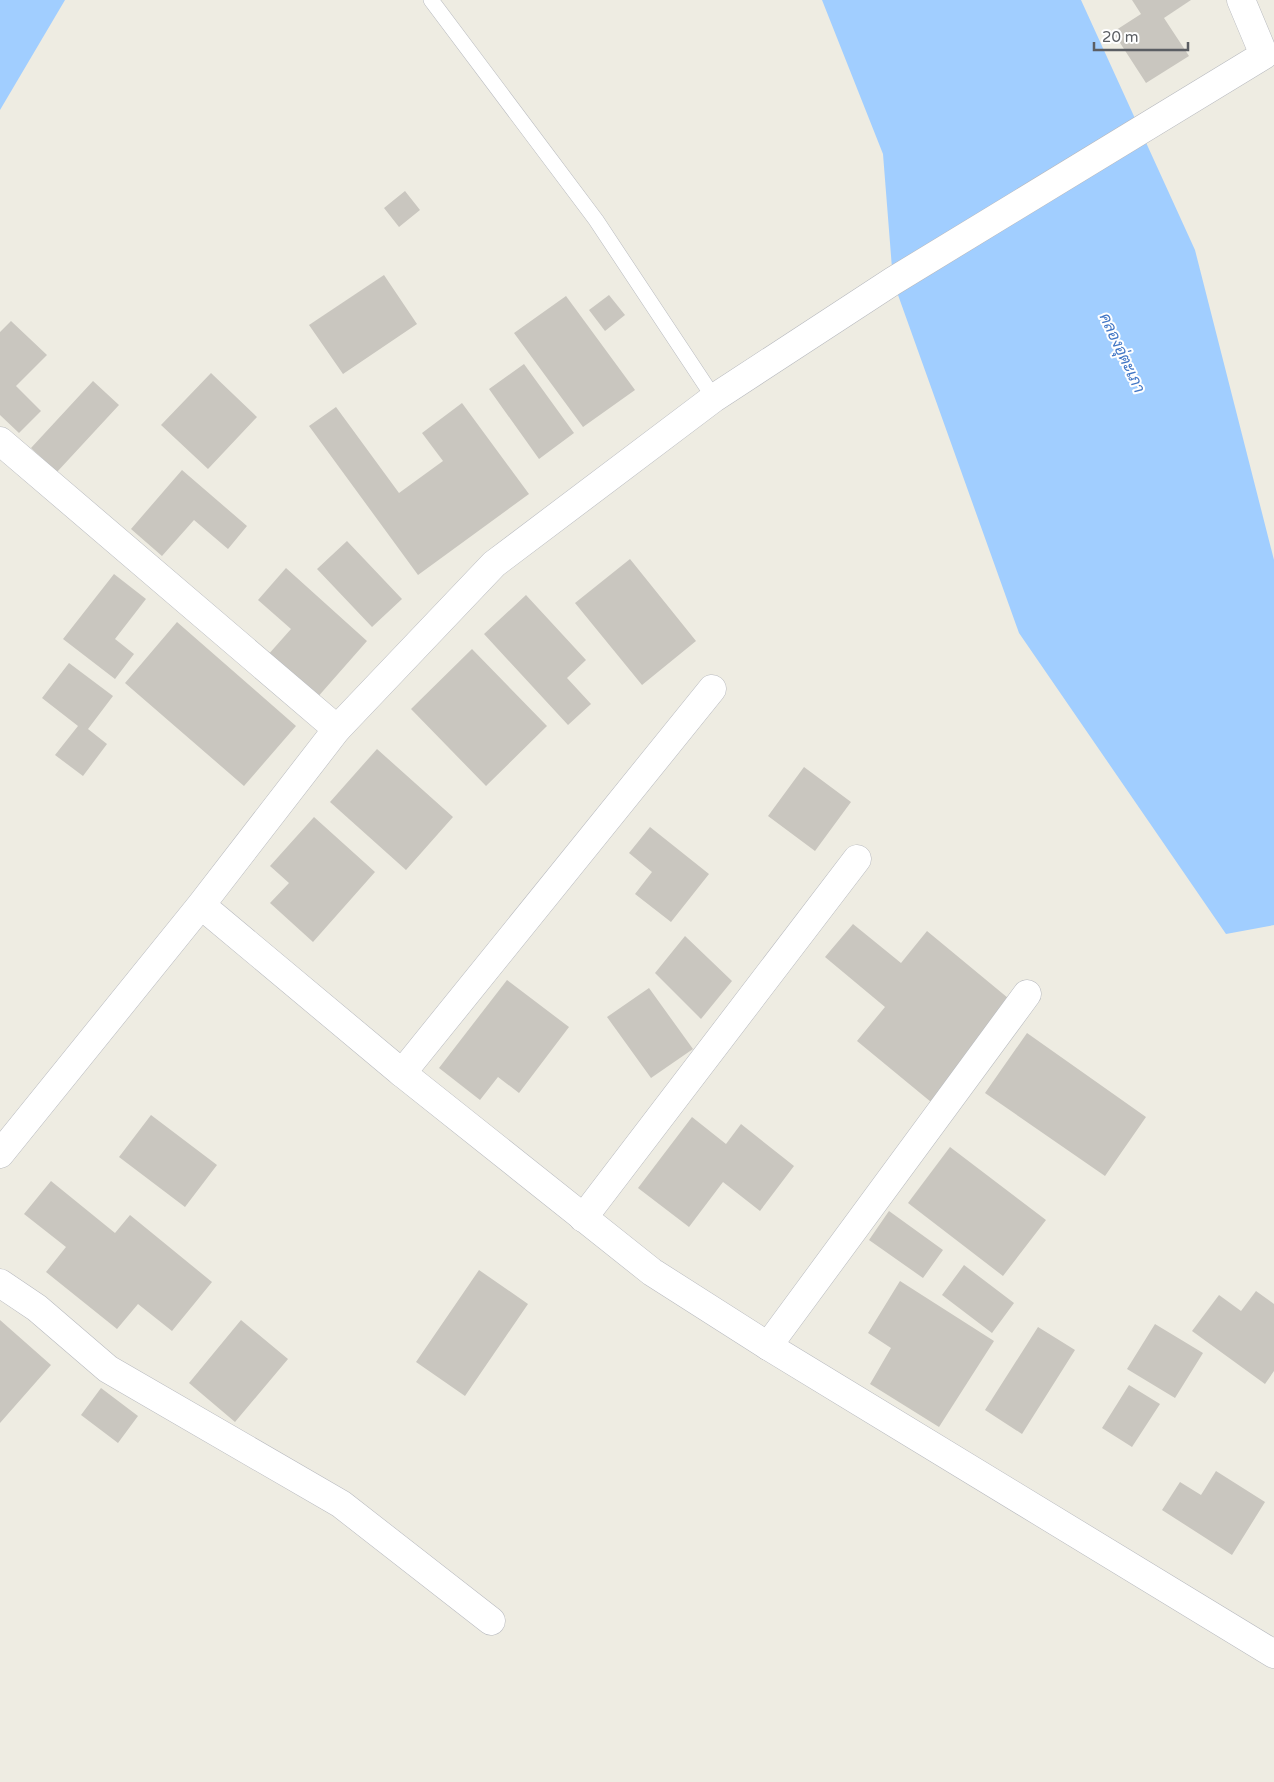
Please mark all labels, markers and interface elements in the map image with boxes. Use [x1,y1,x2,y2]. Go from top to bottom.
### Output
scale bar [1094,20,1188,52]
text: 20 m [1102,28,1139,46]
water label: คลองอุ่ตะเภา [1094,309,1150,397]

